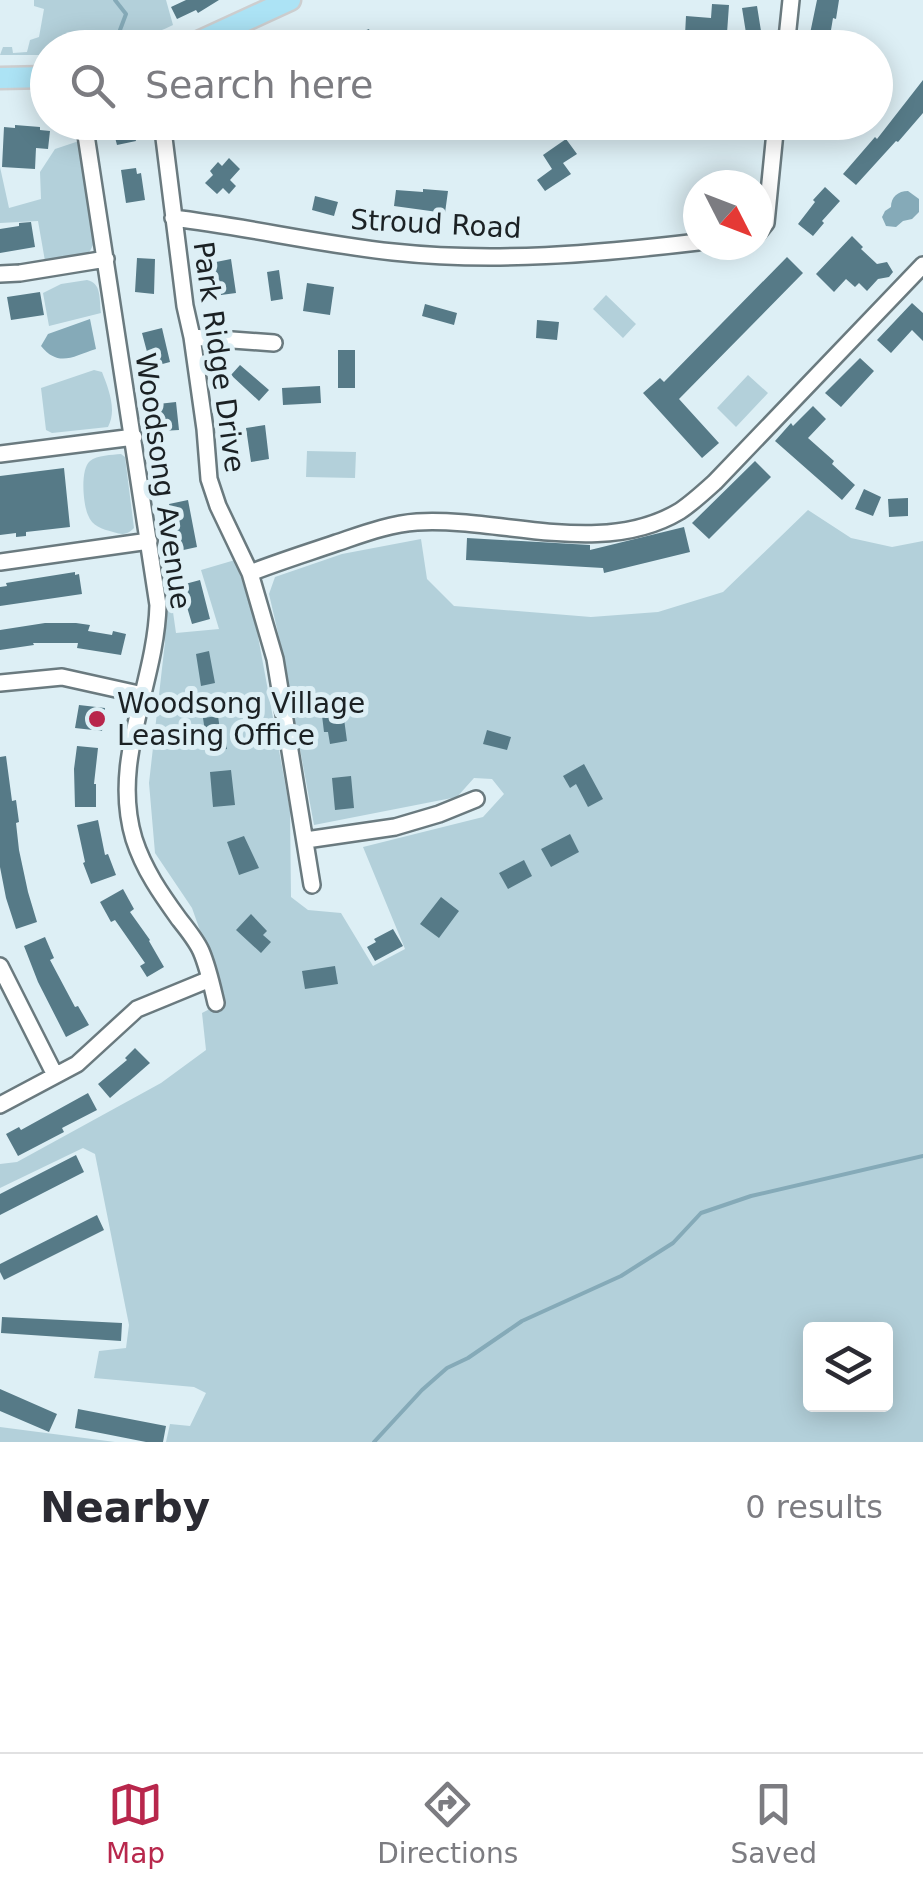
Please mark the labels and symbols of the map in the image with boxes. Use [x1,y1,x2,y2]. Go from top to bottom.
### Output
north arrow [683,170,773,260]
street label: Stroud Road [350,203,522,245]
street label: Park Ridge Drive [186,239,252,475]
street label: Woodsong Avenue [129,351,197,611]
place label: Woodsong Village Leasing Office [117,687,365,752]
marker: Woodsong Village Leasing Office [86,708,108,730]

